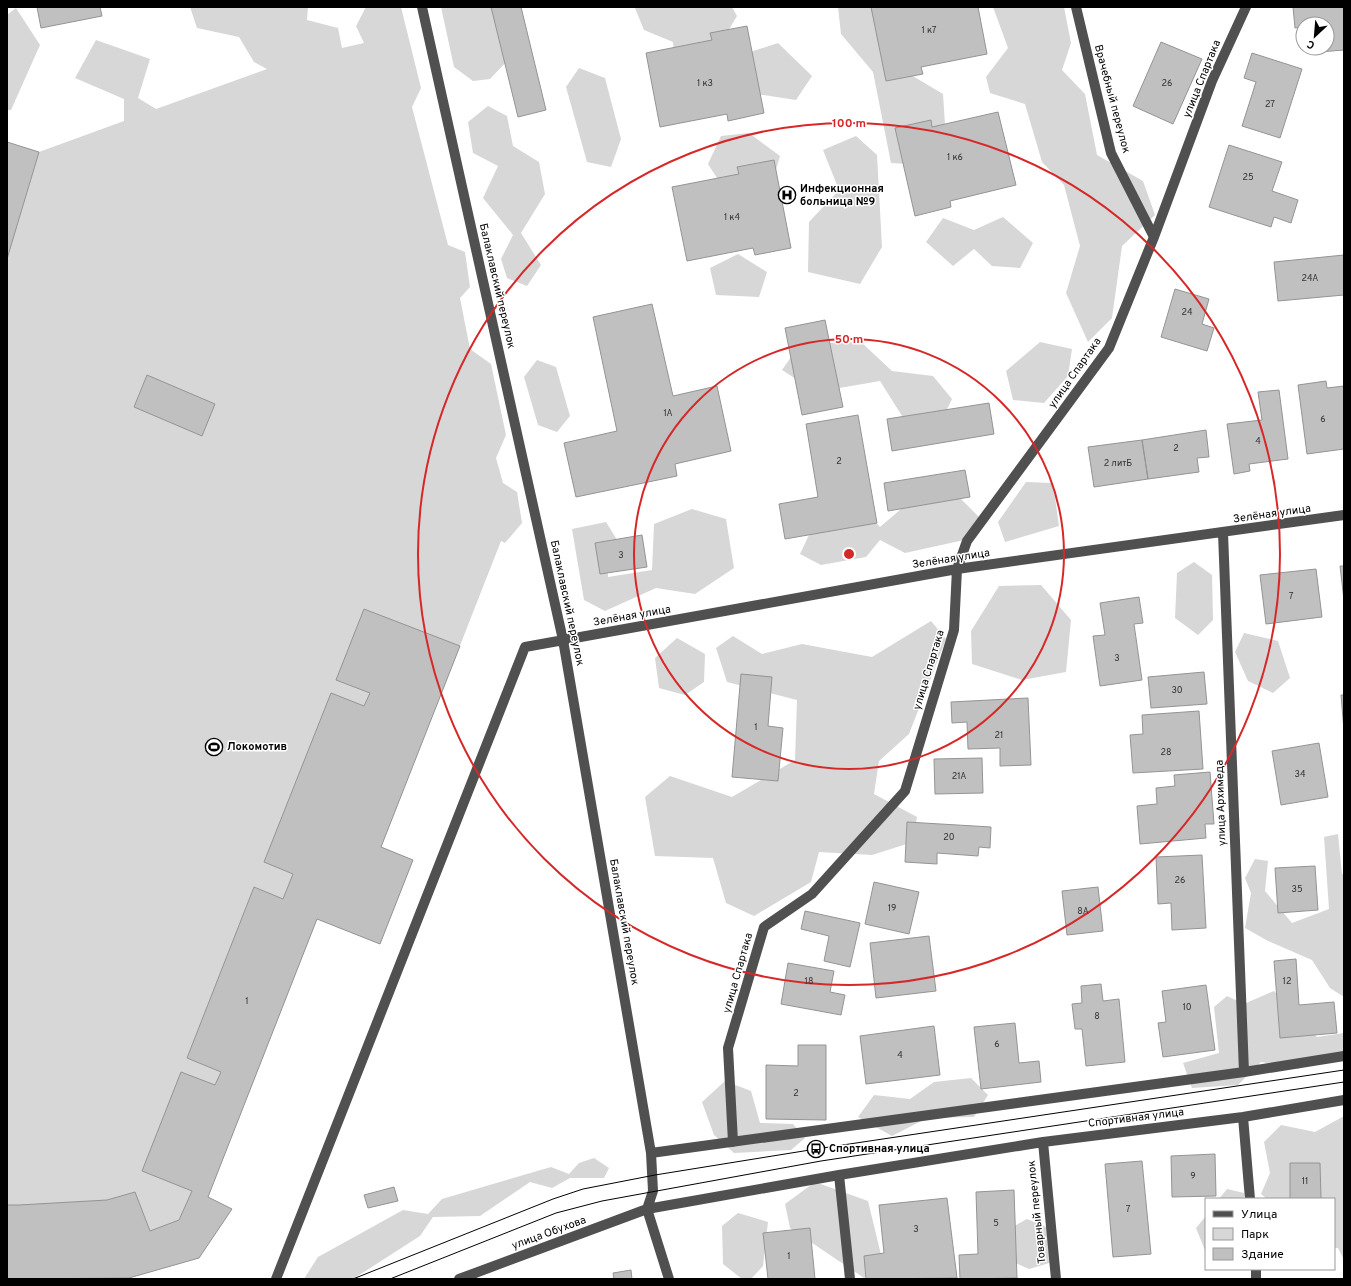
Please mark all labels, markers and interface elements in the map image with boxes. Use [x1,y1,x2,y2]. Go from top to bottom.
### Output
north arrow [1295,16,1335,56]
house number: 1 к7 [921,25,937,36]
text: С [1305,36,1317,52]
street label: улица Спартака [1180,38,1224,120]
street label: Врачебный переулок [1091,43,1133,155]
house number: 1 к3 [697,78,713,89]
house number: 26 [1162,78,1172,89]
house number: 27 [1265,99,1275,110]
text: 100 m [832,116,866,132]
house number: 1 к6 [947,152,963,163]
house number: 25 [1242,172,1254,183]
place label: Инфекционная больница №9 [800,182,884,209]
hospital icon: Инфекционная больница №9 [777,185,797,205]
house number: 1 к4 [724,212,741,223]
street label: Балаклавский переулок [476,222,518,350]
house number: 24А [1302,273,1318,284]
house number: 24 [1181,307,1193,318]
text: 50 m [835,332,863,348]
street label: улица Спартака [1045,335,1105,411]
house number: 1А [663,408,673,419]
house number: 6 [1320,414,1326,425]
house number: 4 [1255,436,1261,447]
house number: 2 [1173,443,1179,454]
house number: 2 [836,456,842,467]
house number: 2 литБ [1104,458,1132,469]
street label: Зелёная улица [1232,502,1312,526]
street label: Балаклавский переулок [547,539,587,667]
street label: Зелёная улица [911,546,991,572]
centre of rings [842,547,856,561]
house number: 3 [618,550,624,561]
house number: 7 [1289,591,1294,602]
street label: Зелёная улица [592,602,672,630]
street label: улица Спартака [910,628,948,712]
house number: 3 [1114,653,1120,664]
house number: 30 [1171,685,1183,696]
house number: 1 [754,722,758,733]
house number: 21 [995,730,1003,741]
sports icon: Локомотив [204,737,224,757]
place label: Локомотив [227,740,287,754]
house number: 28 [1160,747,1172,758]
street label: улица Архимеда [1212,759,1230,846]
house number: 34 [1294,769,1306,780]
house number: 21А [952,771,966,782]
house number: 20 [943,832,955,843]
street label: Балаклавский переулок [606,858,642,986]
house number: 26 [1175,875,1185,886]
house number: 35 [1291,884,1303,895]
house number: 19 [888,903,896,914]
house number: 8А [1077,906,1089,917]
street label: улица Спартака [720,931,756,1015]
house number: 18 [805,976,813,987]
house number: 12 [1283,976,1291,987]
house number: 1 [245,996,249,1007]
house number: 10 [1182,1002,1192,1013]
house number: 8 [1094,1011,1100,1022]
house number: 6 [994,1039,1000,1050]
house number: 4 [897,1050,903,1061]
house number: 2 [793,1088,799,1099]
street label: Спортивная улица [1087,1105,1185,1131]
bus stop icon: Спортивная улица [806,1139,826,1159]
place label: Спортивная улица [829,1142,930,1156]
street label: Товарный переулок [1025,1160,1049,1264]
house number: 9 [1190,1171,1196,1182]
house number: 11 [1302,1176,1308,1187]
legend [1205,1198,1335,1270]
house number: 7 [1126,1204,1131,1215]
text: Улица [1241,1207,1277,1223]
street label: улица Обухова [510,1213,588,1253]
house number: 5 [993,1218,999,1229]
house number: 3 [913,1224,919,1235]
text: Парк [1241,1227,1269,1243]
text: Здание [1241,1247,1284,1263]
house number: 1 [787,1251,791,1262]

